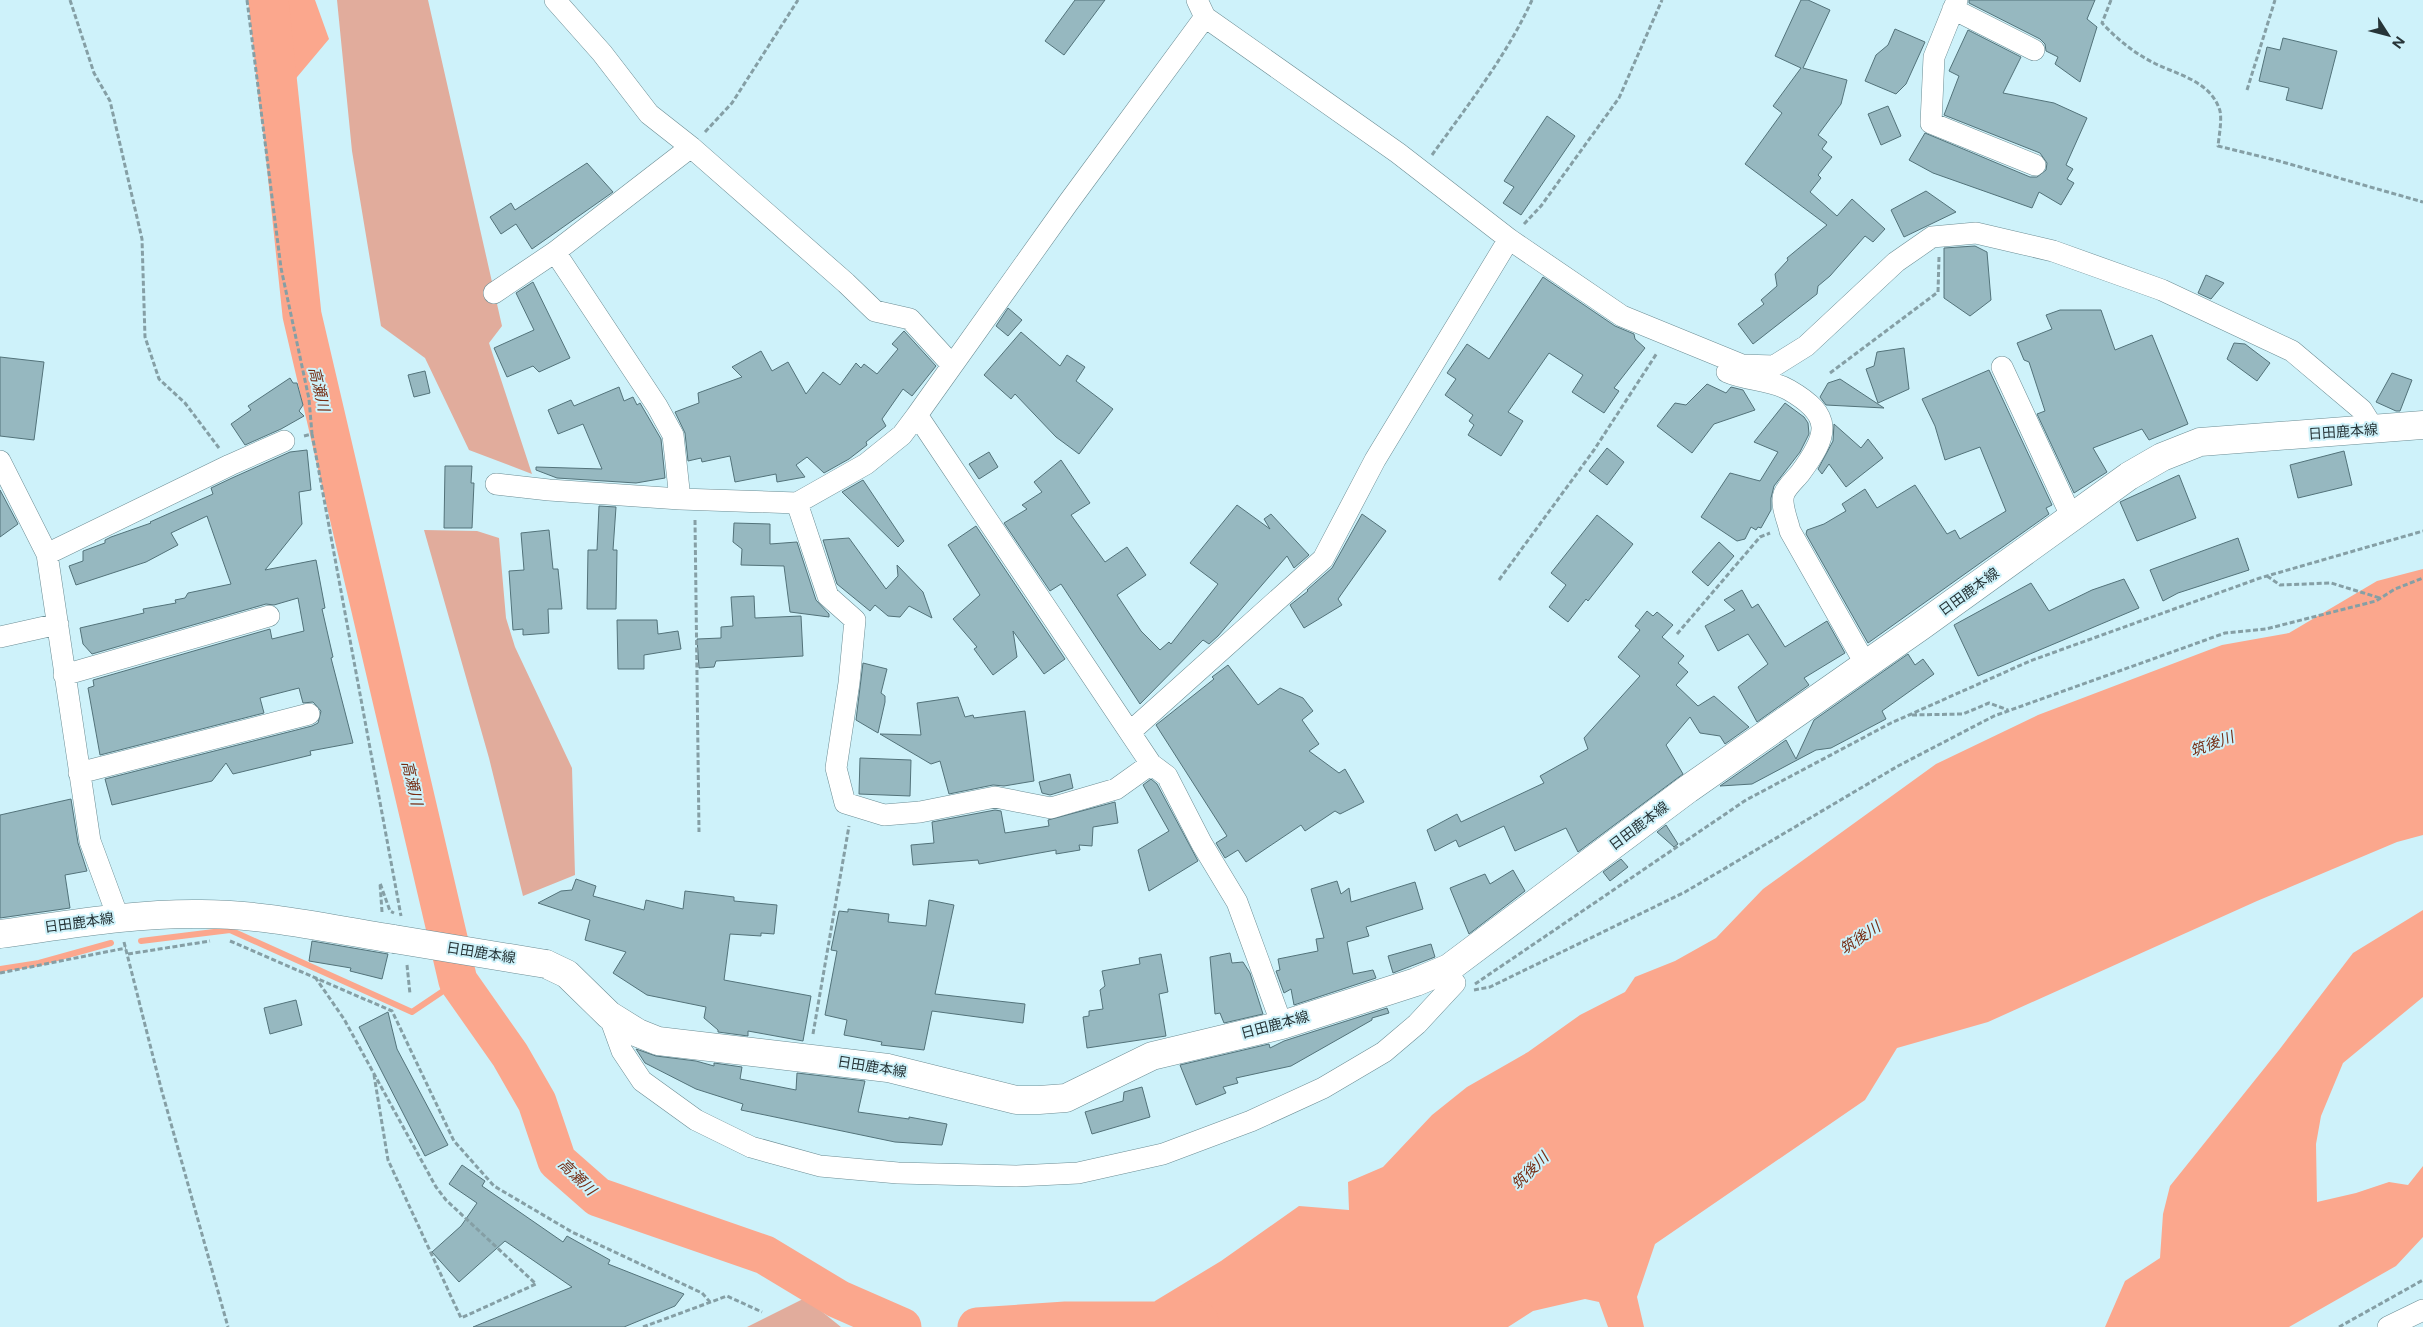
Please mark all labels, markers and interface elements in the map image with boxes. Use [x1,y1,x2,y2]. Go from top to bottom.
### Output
north arrow [2363,10,2413,60]
text: N [2388,33,2408,52]
water label: 高瀬川 [305,365,333,415]
street label: 日田鹿本線 [2307,421,2379,443]
street label: 日田鹿本線 [1936,565,2002,619]
water label: 筑後川 [2188,727,2238,760]
water label: 高瀬川 [398,759,426,809]
street label: 日田鹿本線 [1606,798,1672,854]
street label: 日田鹿本線 [43,910,115,936]
water label: 筑後川 [1836,917,1885,958]
street label: 日田鹿本線 [445,939,517,967]
street label: 日田鹿本線 [1239,1008,1311,1042]
street label: 日田鹿本線 [836,1053,908,1081]
water label: 筑後川 [1508,1147,1554,1193]
water label: 高瀬川 [555,1155,601,1200]

